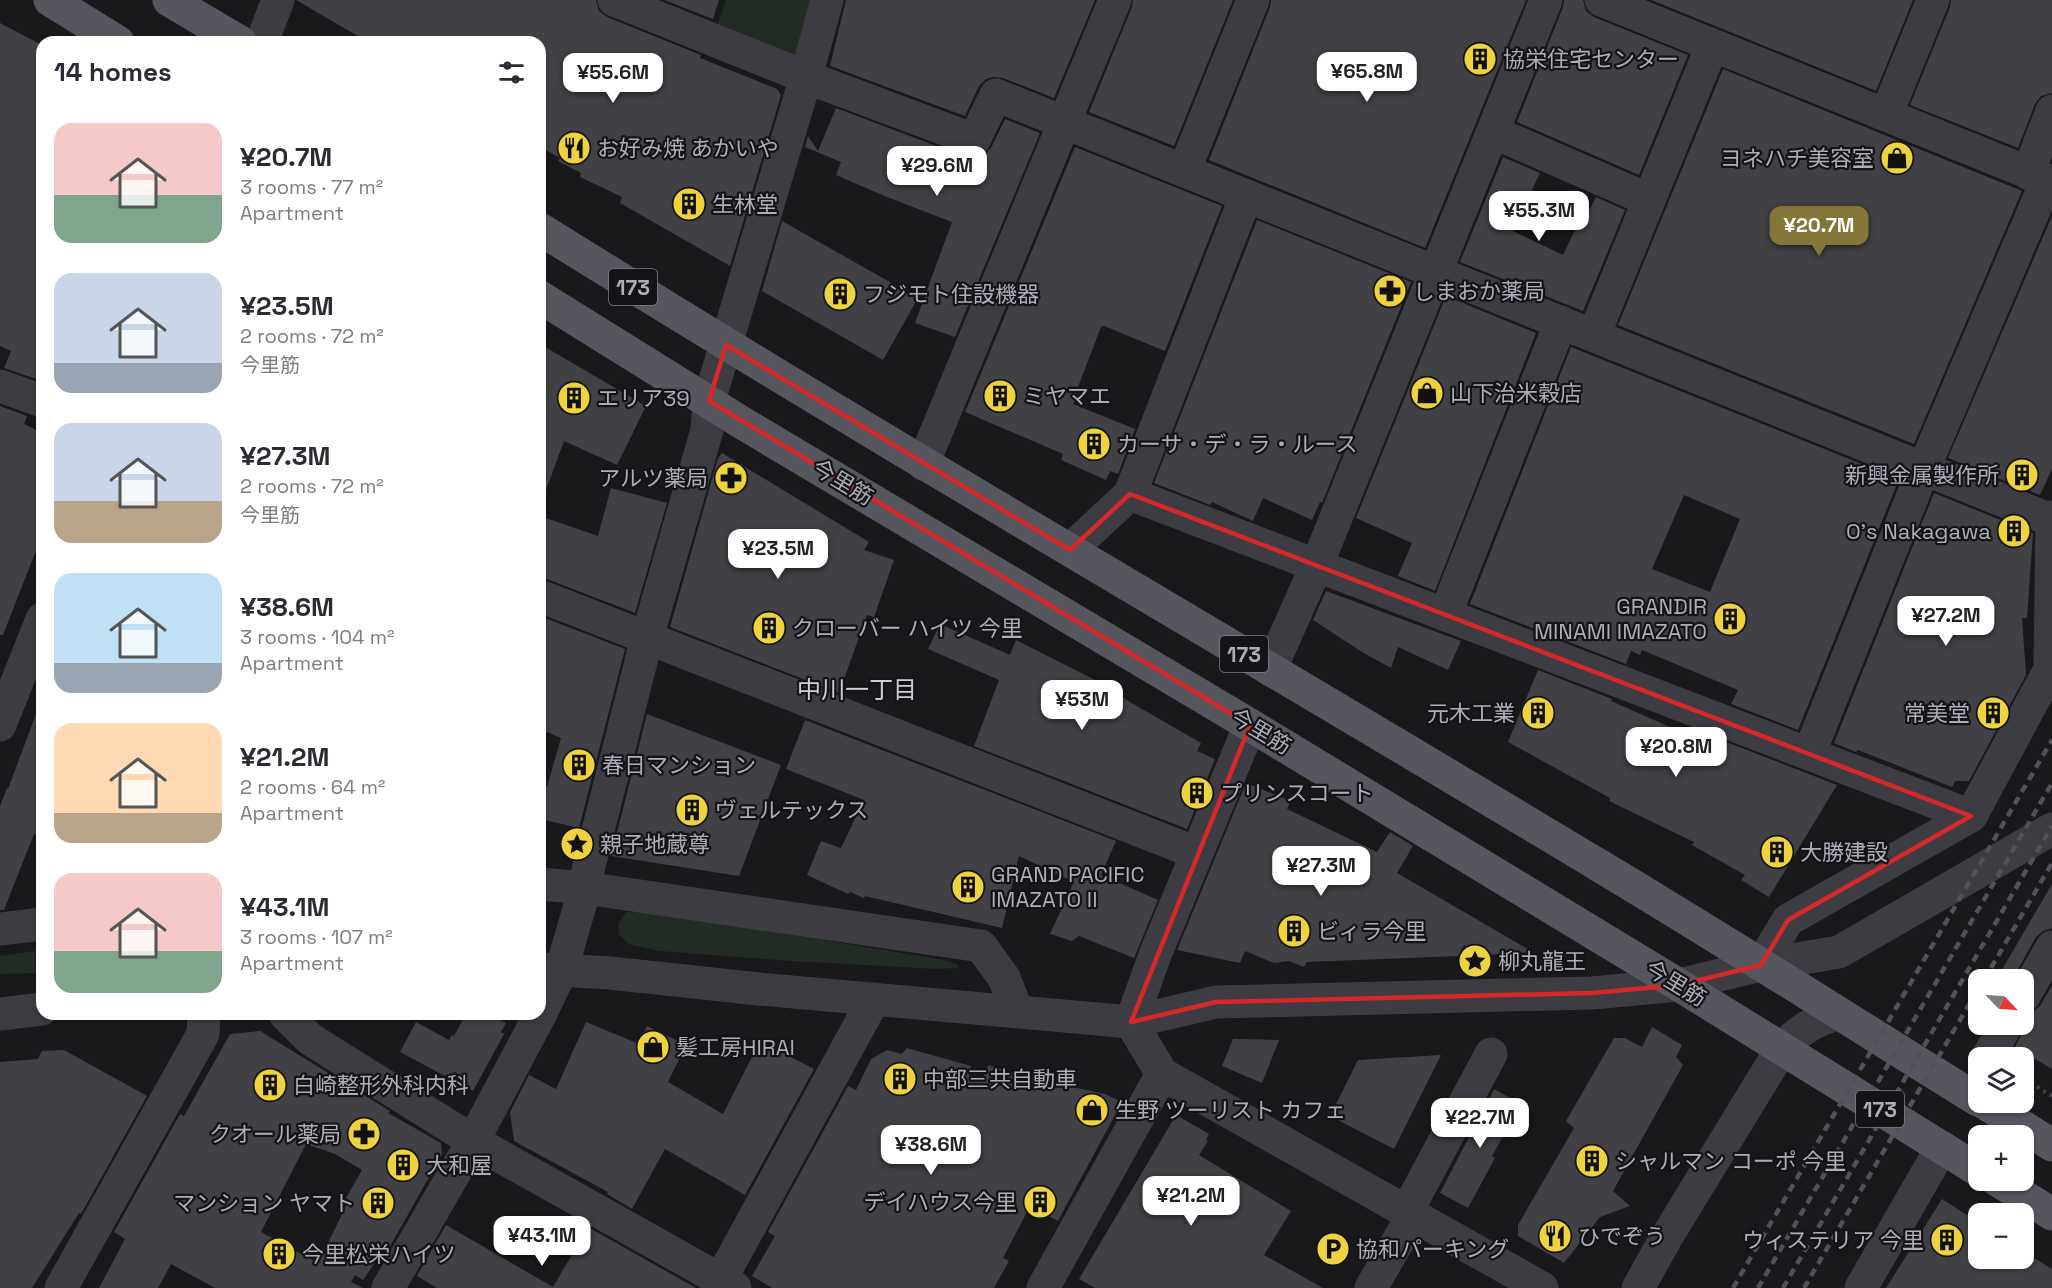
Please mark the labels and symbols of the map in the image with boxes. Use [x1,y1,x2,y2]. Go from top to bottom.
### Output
building icon: 協栄住宅センター [1462,41,1498,77]
place label: 協栄住宅センター [1503,45,1679,73]
pin: ¥65.8M [1318,52,1416,103]
pin: ¥55.6M [564,53,662,104]
restaurant icon: お好み焼 あかいや [556,130,592,166]
place label: お好み焼 あかいや [597,134,779,162]
shop icon: ヨネハチ美容室 [1879,140,1915,176]
place label: ヨネハチ美容室 [1720,144,1874,172]
pin: ¥29.6M [888,146,986,197]
building icon: 生林堂 [671,186,707,222]
place label: 生林堂 [712,190,778,218]
pin: ¥55.3M [1490,191,1588,242]
pin: ¥20.7M [1770,206,1868,257]
road number: 173 [609,269,657,305]
pharmacy icon: しまおか薬局 [1372,273,1408,309]
building icon: フジモト住設機器 [822,276,858,312]
place label: しまおか薬局 [1413,277,1545,305]
place label: フジモト住設機器 [863,280,1039,308]
shop icon: 山下治米穀店 [1409,375,1445,411]
building icon: ミヤマエ [982,378,1018,414]
place label: 山下治米穀店 [1450,379,1582,407]
building icon: エリア39 [556,380,592,416]
place label: ミヤマエ [1023,382,1111,410]
place label: エリア39 [597,384,690,412]
building icon: カーサ・デ・ラ・ルース [1076,426,1112,462]
place label: カーサ・デ・ラ・ルース [1117,430,1357,458]
street label: 今里筋 [807,453,879,511]
building icon: 新興金属製作所 [2004,457,2040,493]
pharmacy icon: アルツ薬局 [713,460,749,496]
place label: 新興金属製作所 [1845,461,1999,489]
place label: アルツ薬局 [598,464,708,492]
building icon: O's Nakagawa [1996,513,2032,549]
place label: O's Nakagawa [1846,517,1991,545]
pin: ¥23.5M [729,529,827,580]
place label: GRANDIR MINAMI IMAZATO [1534,592,1707,645]
pin: ¥27.2M [1897,596,1995,647]
building icon: GRANDIR MINAMI IMAZATO [1712,601,1748,637]
building icon: クローバー ハイツ 今里 [751,610,787,646]
place label: クローバー ハイツ 今里 [792,614,1023,642]
road number: 173 [1220,636,1268,672]
district label: 中川一丁目 [797,674,917,705]
pin: ¥53M [1046,680,1118,731]
building icon: 元木工業 [1520,695,1556,731]
building icon: 常美堂 [1975,695,2011,731]
place label: 元木工業 [1427,699,1515,727]
place label: 常美堂 [1904,699,1970,727]
street label: 今里筋 [1225,702,1297,760]
pin: ¥20.8M [1627,727,1725,778]
building icon: 春日マンション [561,747,597,783]
place label: 春日マンション [602,751,756,779]
building icon: プリンスコート [1179,775,1215,811]
place label: プリンスコート [1220,779,1374,807]
building icon: ヴェルテックス [674,792,710,828]
place label: ヴェルテックス [715,796,868,824]
place icon: 親子地蔵尊 [559,826,595,862]
place label: 親子地蔵尊 [600,830,710,858]
building icon: 大勝建設 [1759,834,1795,870]
place label: 大勝建設 [1800,838,1888,866]
pin: ¥27.3M [1272,846,1370,897]
place label: GRAND PACIFIC IMAZATO II [991,860,1145,913]
building icon: GRAND PACIFIC IMAZATO II [950,869,986,905]
building icon: ビィラ今里 [1276,913,1312,949]
place label: ビィラ今里 [1317,917,1427,945]
place icon: 柳丸龍王 [1457,943,1493,979]
place label: 柳丸龍王 [1498,947,1586,975]
street label: 今里筋 [1640,954,1712,1012]
north arrow [1968,969,2034,1035]
shop icon: 髪工房HIRAI [635,1029,671,1065]
place label: 髪工房HIRAI [676,1033,795,1061]
building icon: 中部三共自動車 [882,1061,918,1097]
place label: 中部三共自動車 [923,1065,1077,1093]
building icon: 白崎整形外科内科 [252,1067,288,1103]
place label: 白崎整形外科内科 [293,1071,469,1099]
road number: 173 [1856,1091,1904,1127]
shop icon: 生野 ツーリスト カフェ [1074,1092,1110,1128]
place label: 生野 ツーリスト カフェ [1115,1096,1346,1124]
pin: ¥22.7M [1431,1098,1529,1149]
pharmacy icon: クオール薬局 [346,1116,382,1152]
place label: クオール薬局 [209,1120,341,1148]
pin: ¥38.6M [882,1125,980,1176]
building icon: シャルマン コーポ 今里 [1574,1143,1610,1179]
building icon: 大和屋 [385,1147,421,1183]
place label: シャルマン コーポ 今里 [1615,1147,1846,1175]
place label: 大和屋 [426,1151,492,1179]
pin: ¥21.2M [1142,1176,1240,1227]
building icon: デイハウス今里 [1022,1184,1058,1220]
building icon: マンション ヤマト [360,1185,396,1221]
place label: デイハウス今里 [863,1188,1017,1216]
place label: マンション ヤマト [173,1189,355,1217]
pin: ¥43.1M [493,1216,591,1267]
restaurant icon: ひでぞう [1537,1218,1573,1254]
place label: ひでぞう [1578,1222,1666,1250]
building icon: ウィステリア 今里 [1929,1222,1965,1258]
place label: ウィステリア 今里 [1742,1226,1924,1254]
parking icon: 協和パーキング [1315,1231,1351,1267]
place label: 協和パーキング [1356,1235,1509,1263]
building icon: 今里松栄ハイツ [261,1236,297,1272]
place label: 今里松栄ハイツ [302,1240,456,1268]

